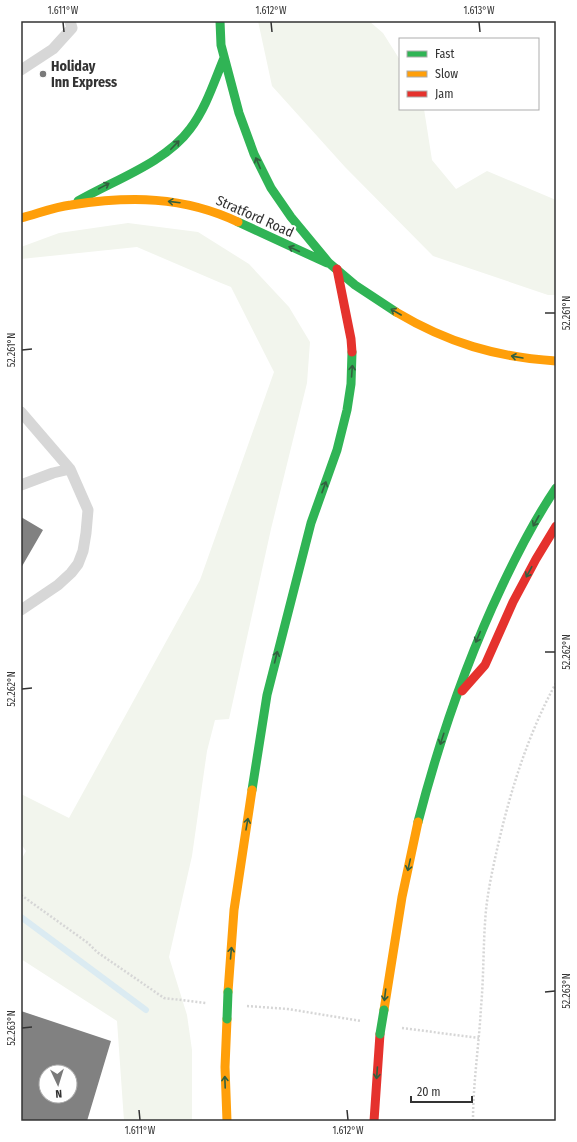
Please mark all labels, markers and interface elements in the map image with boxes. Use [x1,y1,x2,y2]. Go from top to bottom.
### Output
text: 1.611°W [48,5,79,17]
text: 1.612°W [256,5,287,17]
text: 1.613°W [463,5,495,17]
legend [399,38,539,110]
text: Fast [435,47,454,61]
place label: Holiday Inn Express [51,58,117,91]
text: Slow [435,67,458,81]
marker: Holiday Inn Express [38,69,48,79]
text: Jam [435,87,453,101]
one-way arrow [171,140,180,150]
one-way arrow [254,157,262,169]
one-way arrow [98,182,110,190]
street label: Stratford Road [213,192,296,241]
one-way arrow [168,198,181,206]
one-way arrow [289,245,301,252]
text: 52.261°N [561,296,573,330]
one-way arrow [390,307,402,315]
text: 52.261°N [6,333,18,367]
one-way arrow [511,353,524,361]
one-way arrow [349,365,356,378]
one-way arrow [321,480,328,493]
one-way arrow [531,515,539,527]
one-way arrow [525,566,533,578]
one-way arrow [474,631,481,643]
text: 52.262°N [561,634,573,670]
one-way arrow [273,651,281,664]
text: 52.262°N [6,671,18,707]
one-way arrow [438,732,445,745]
one-way arrow [243,818,251,831]
one-way arrow [404,858,412,871]
one-way arrow [227,947,234,960]
text: 52.263°N [561,973,573,1009]
one-way arrow [382,988,389,1001]
text: 52.263°N [6,1010,18,1046]
north arrow [38,1064,78,1104]
one-way arrow [374,1066,381,1079]
one-way arrow [222,1076,229,1089]
scale bar [411,1078,472,1104]
text: 20 m [417,1085,441,1099]
text: N [55,1087,62,1100]
text: 1.611°W [125,1125,156,1137]
text: 1.612°W [333,1125,364,1137]

